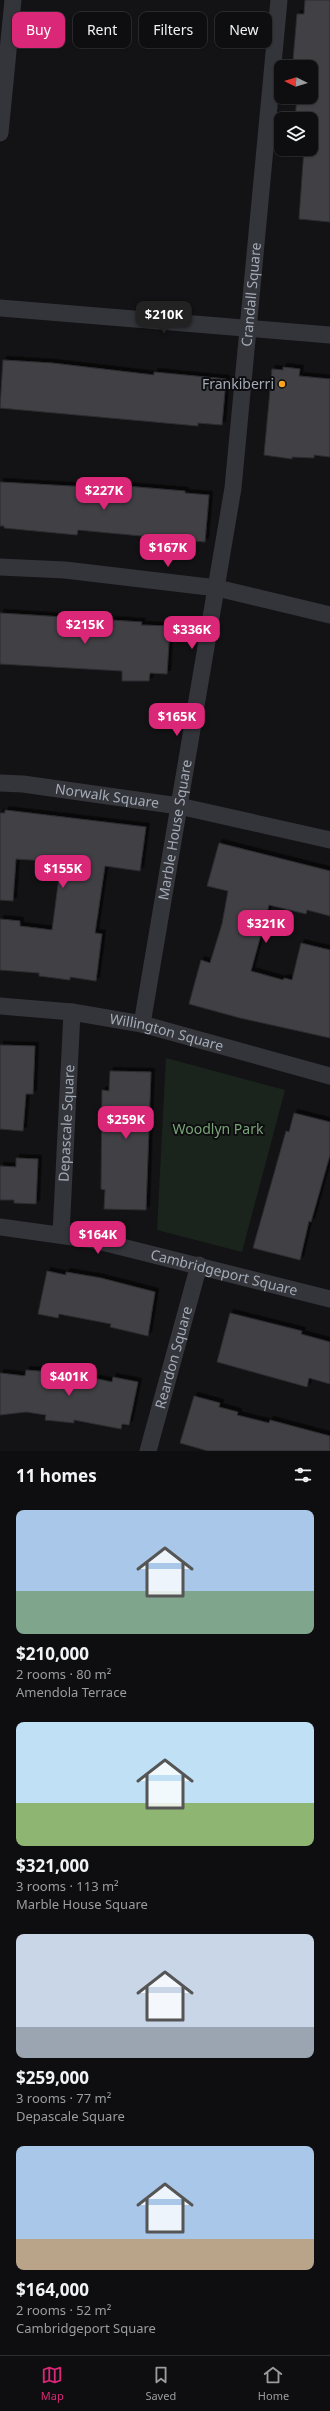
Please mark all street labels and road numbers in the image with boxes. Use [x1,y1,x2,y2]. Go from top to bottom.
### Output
street label: Crandall Square [236,241,265,347]
street label: Marble House Square [153,758,196,901]
street label: Norwalk Square [54,779,161,812]
street label: Willington Square [108,1009,226,1055]
street label: Depascale Square [54,1064,78,1182]
street label: Cambridgeport Square [149,1245,300,1300]
street label: Reardon Square [150,1304,196,1411]

